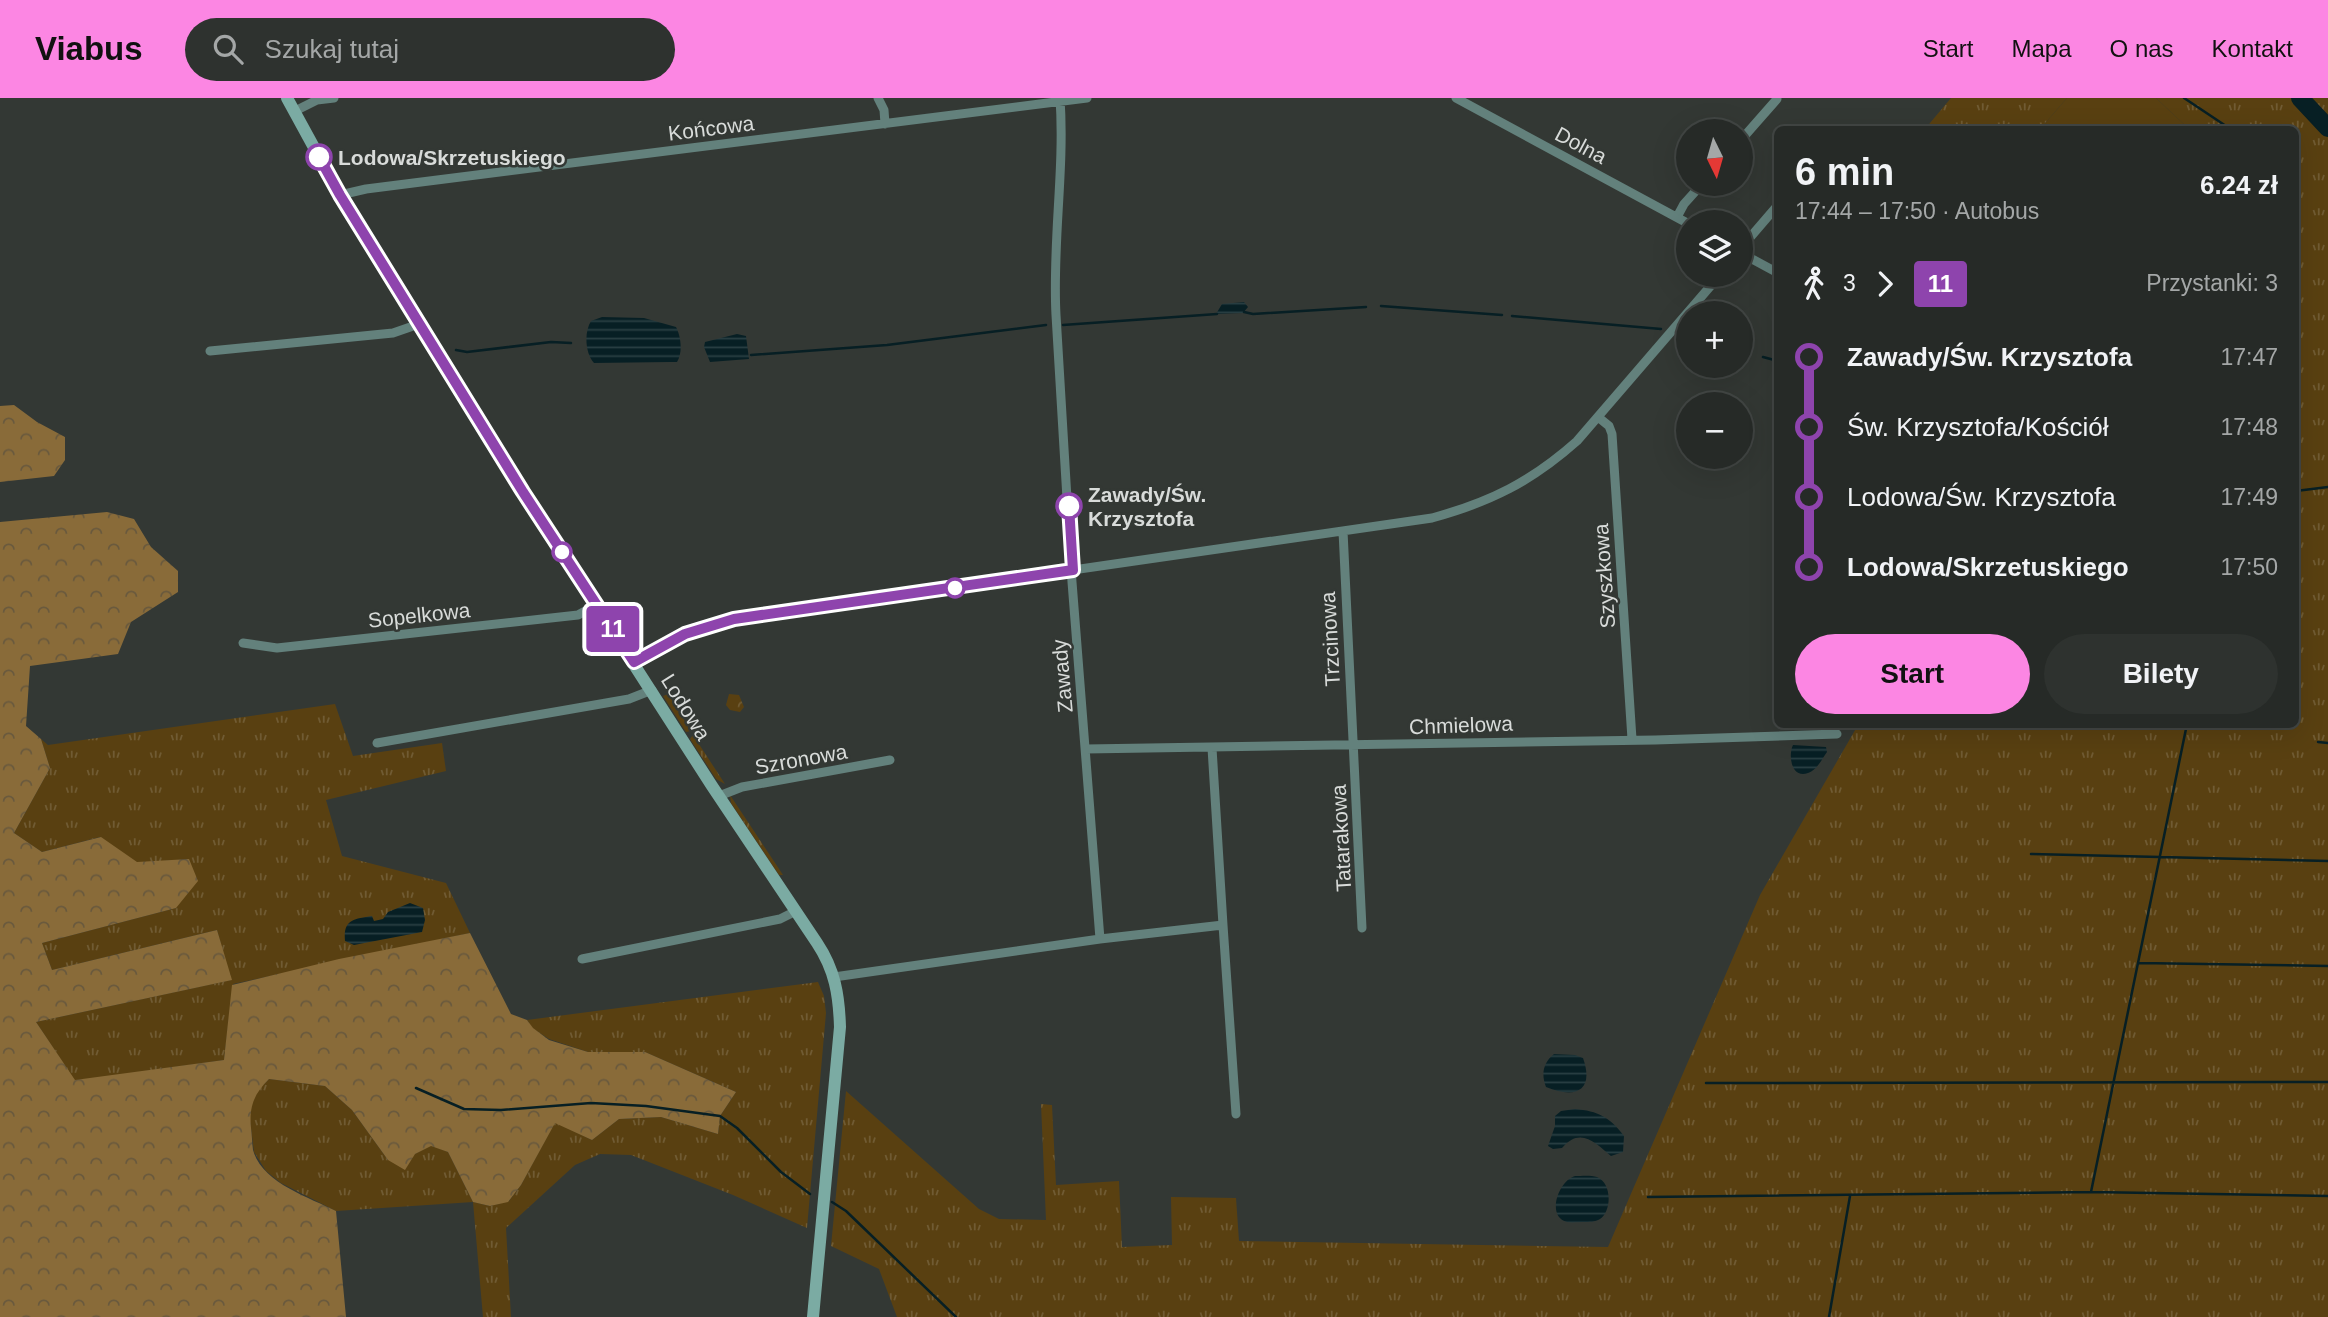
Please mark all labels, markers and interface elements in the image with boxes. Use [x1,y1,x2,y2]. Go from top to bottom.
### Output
search box [185,18,675,81]
text: Viabus [35,30,143,67]
icon: search [209,30,247,68]
text: Szukaj tutaj [265,34,399,64]
text: Start [1923,35,1974,62]
text: Mapa [2012,35,2072,62]
text: O nas [2110,35,2174,62]
text: Kontakt [2212,35,2293,62]
street label: Końcowa [667,111,756,145]
north arrow [1676,119,1754,196]
map controls [1676,119,1753,469]
street label: Dolna [1551,122,1611,168]
marker: Lodowa/Skrzetuskiego [306,144,332,170]
place label: Lodowa/Skrzetuskiego [338,146,566,169]
text: 6 min [1795,151,1894,193]
text: 6.24 zł [2200,170,2278,200]
text: 17:44 – 17:50 · Autobus [1795,198,2039,224]
button: layers [1676,210,1753,287]
icon: walk [1795,265,1833,303]
icon: forward [1866,265,1904,303]
text: 3 [1843,270,1856,296]
text: 11 [1928,270,1953,297]
text: Przystanki: 3 [2146,270,2278,296]
button: + [1676,301,1753,378]
text: Zawady/Św. Krzysztofa [1847,342,2132,372]
text: 17:47 [2220,344,2278,370]
button: − [1676,392,1753,469]
text: Św. Krzysztofa/Kościół [1847,412,2109,442]
text: 17:48 [2220,414,2278,440]
text: Lodowa/Św. Krzysztofa [1847,482,2116,512]
place label: Zawady/Św. Krzysztofa [1088,483,1206,530]
text: 17:49 [2220,484,2278,510]
marker: Zawady/Św. Krzysztofa [1056,493,1082,519]
street label: Szyszkowa [1589,522,1619,629]
unlabelled marker [552,542,572,562]
text: Lodowa/Skrzetuskiego [1847,552,2129,582]
text: 17:50 [2220,554,2278,580]
unlabelled marker [945,578,965,598]
street label: Trzcinowa [1316,591,1344,687]
street label: Sopelkowa [367,598,472,632]
line badge: 11 [582,606,644,652]
text: 11 [600,615,626,642]
button: Start [1795,634,2030,714]
button: Bilety [2044,634,2278,714]
street label: Zawady [1047,638,1077,714]
street label: Lodowa [657,670,715,745]
street label: Chmielowa [1409,712,1514,738]
street label: Szronowa [753,740,849,778]
street label: Tatarakowa [1327,783,1355,892]

